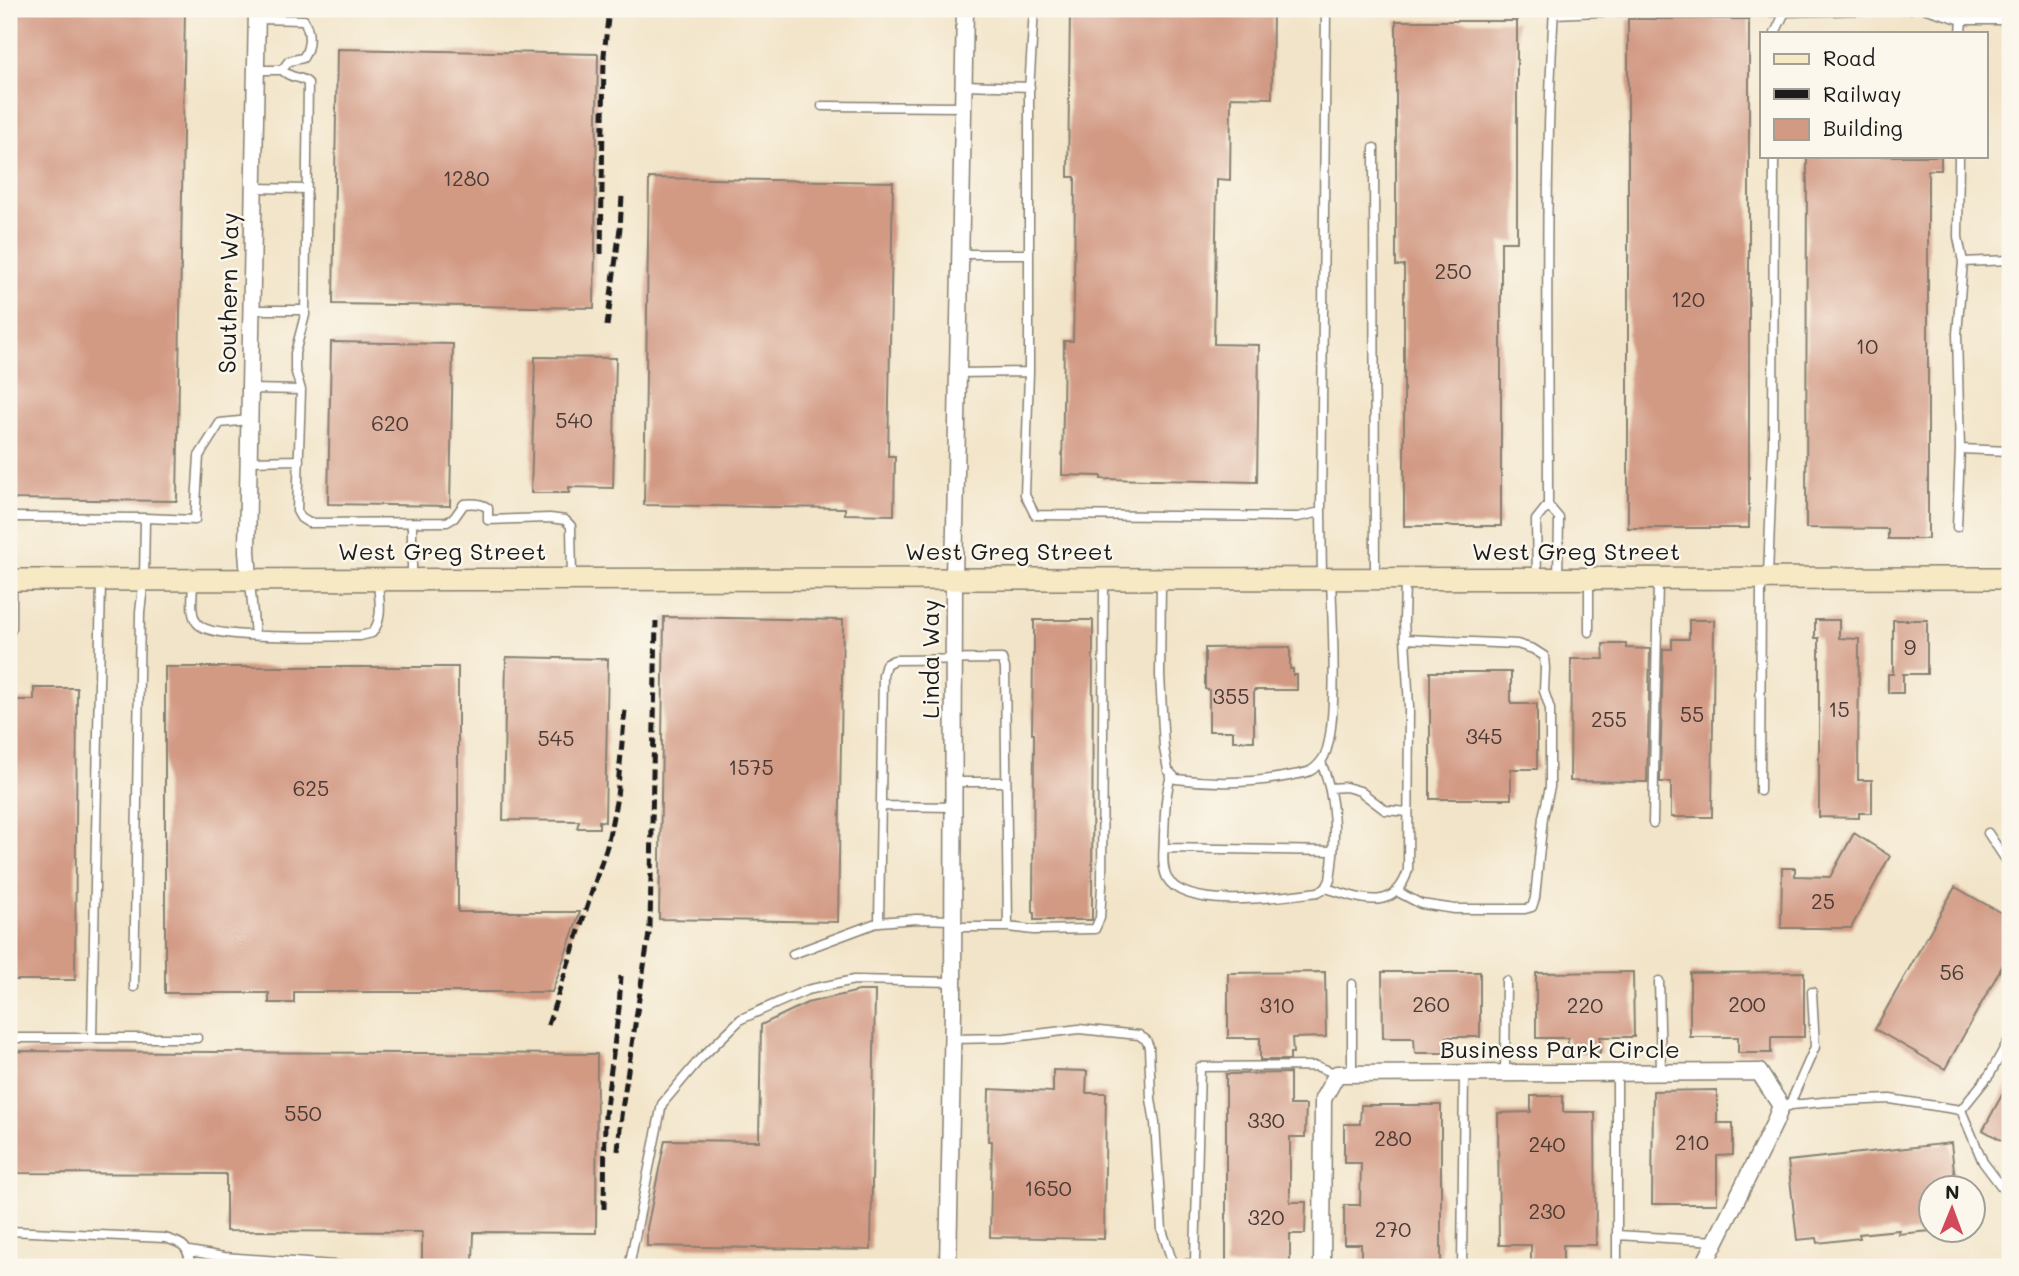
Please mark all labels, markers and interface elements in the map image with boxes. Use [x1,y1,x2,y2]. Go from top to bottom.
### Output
legend [1760,32,1988,158]
text: Road [1823,44,1875,71]
text: Railway [1823,80,1902,107]
text: Building [1823,114,1903,141]
house number: 1280 [443,164,489,191]
street label: Southern Way [211,212,244,374]
house number: 250 [1435,257,1471,284]
house number: 120 [1671,285,1705,312]
house number: 10 [1856,332,1878,359]
house number: 540 [555,406,593,433]
house number: 620 [371,409,409,436]
street label: West Greg Street [338,535,546,566]
street label: West Greg Street [905,535,1113,566]
street label: West Greg Street [1472,535,1680,566]
street label: Linda Way [914,599,945,719]
house number: 9 [1904,633,1916,660]
house number: 355 [1213,682,1249,709]
house number: 15 [1828,695,1850,722]
house number: 55 [1680,700,1704,727]
house number: 255 [1591,705,1627,732]
house number: 345 [1466,722,1502,749]
house number: 545 [538,724,574,751]
house number: 1575 [728,753,774,780]
house number: 625 [293,774,329,801]
house number: 25 [1811,887,1835,914]
house number: 56 [1940,958,1964,985]
house number: 260 [1412,990,1450,1017]
house number: 200 [1728,990,1766,1017]
house number: 310 [1260,991,1294,1018]
house number: 220 [1567,991,1603,1018]
street label: Business Park Circle [1440,1033,1680,1064]
house number: 550 [284,1099,322,1126]
house number: 330 [1247,1106,1285,1133]
house number: 280 [1374,1124,1412,1151]
house number: 210 [1675,1128,1709,1155]
house number: 240 [1529,1130,1566,1157]
house number: 1650 [1024,1174,1072,1201]
north arrow [1918,1174,1988,1244]
text: N [1945,1179,1960,1204]
house number: 230 [1529,1197,1566,1224]
house number: 320 [1248,1203,1285,1230]
house number: 270 [1375,1215,1411,1242]

